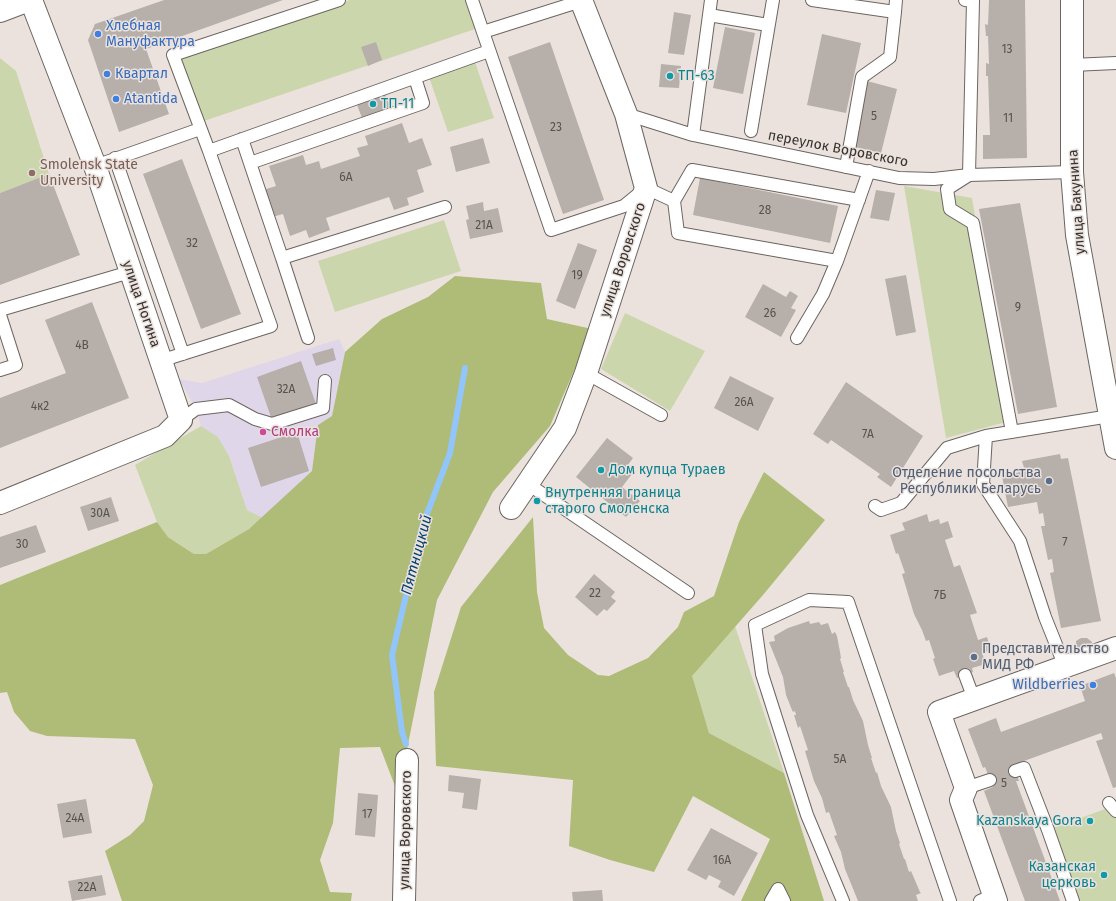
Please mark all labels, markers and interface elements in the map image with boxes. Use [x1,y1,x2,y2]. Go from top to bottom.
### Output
place label: Хлебная Мануфактура [106,18,195,50]
marker: Хлебная Мануфактура [93,29,103,39]
house number: 13 [1001,43,1013,57]
place label: Квартал [115,66,168,82]
place label: ТП-63 [678,68,715,84]
marker: Квартал [102,69,112,79]
marker: ТП-63 [665,71,675,81]
place label: Atantida [124,91,178,107]
marker: Atantida [111,94,121,104]
place label: ТП-11 [381,96,414,112]
marker: ТП-11 [368,99,378,109]
house number: 5 [871,110,877,124]
house number: 11 [1003,112,1013,126]
house number: 23 [550,121,562,135]
street label: переулок Воровского [766,127,910,171]
street label: улица Бакунина [1065,149,1089,255]
place label: Smolensk State University [40,157,138,190]
marker: Smolensk State University [27,168,37,178]
house number: 6А [339,171,353,185]
street label: улица Воровского [597,201,649,319]
house number: 28 [759,204,771,218]
house number: 21А [475,219,493,233]
house number: 32 [186,237,198,251]
street label: улица Ногина [118,258,164,350]
house number: 19 [571,269,583,283]
house number: 9 [1015,301,1021,315]
house number: 26 [764,307,776,321]
house number: 4В [75,339,89,353]
house number: 32А [277,383,295,397]
house number: 26А [734,396,754,410]
house number: 4к2 [31,400,49,414]
place label: Смолка [271,424,319,440]
marker: Смолка [258,427,268,437]
house number: 7А [862,428,874,442]
place label: Дом купца Тураев [609,462,726,478]
marker: Дом купца Тураев [596,465,606,475]
place label: Отделение посольства Республики Беларусь [892,465,1041,498]
marker: Отделение посольства Республики Беларусь [1044,476,1054,486]
place label: Внутренняя граница старого Смоленска [545,485,681,518]
marker: Внутренняя граница старого Смоленска [532,496,542,506]
house number: 30А [90,507,110,521]
water label: Пятницкий [398,513,436,597]
house number: 7 [1062,536,1068,550]
house number: 30 [16,538,28,552]
house number: 22 [589,587,601,601]
house number: 7Б [934,589,946,603]
place label: Представительство МИД РФ [982,641,1109,674]
marker: Представительство МИД РФ [969,652,979,662]
place label: Wildberries [1012,677,1085,693]
marker: Wildberries [1088,680,1098,690]
house number: 5А [834,753,846,767]
street label: улица Воровского [397,770,415,890]
house number: 5 [1001,777,1007,791]
house number: 17 [362,808,372,822]
house number: 24А [66,812,84,826]
place label: Kazanskaya Gora [976,813,1082,829]
marker: Kazanskaya Gora [1085,816,1095,826]
house number: 16А [713,854,731,868]
place label: Казанская церковь [1028,859,1096,892]
marker: Казанская церковь [1099,870,1109,880]
house number: 22А [78,881,96,895]

